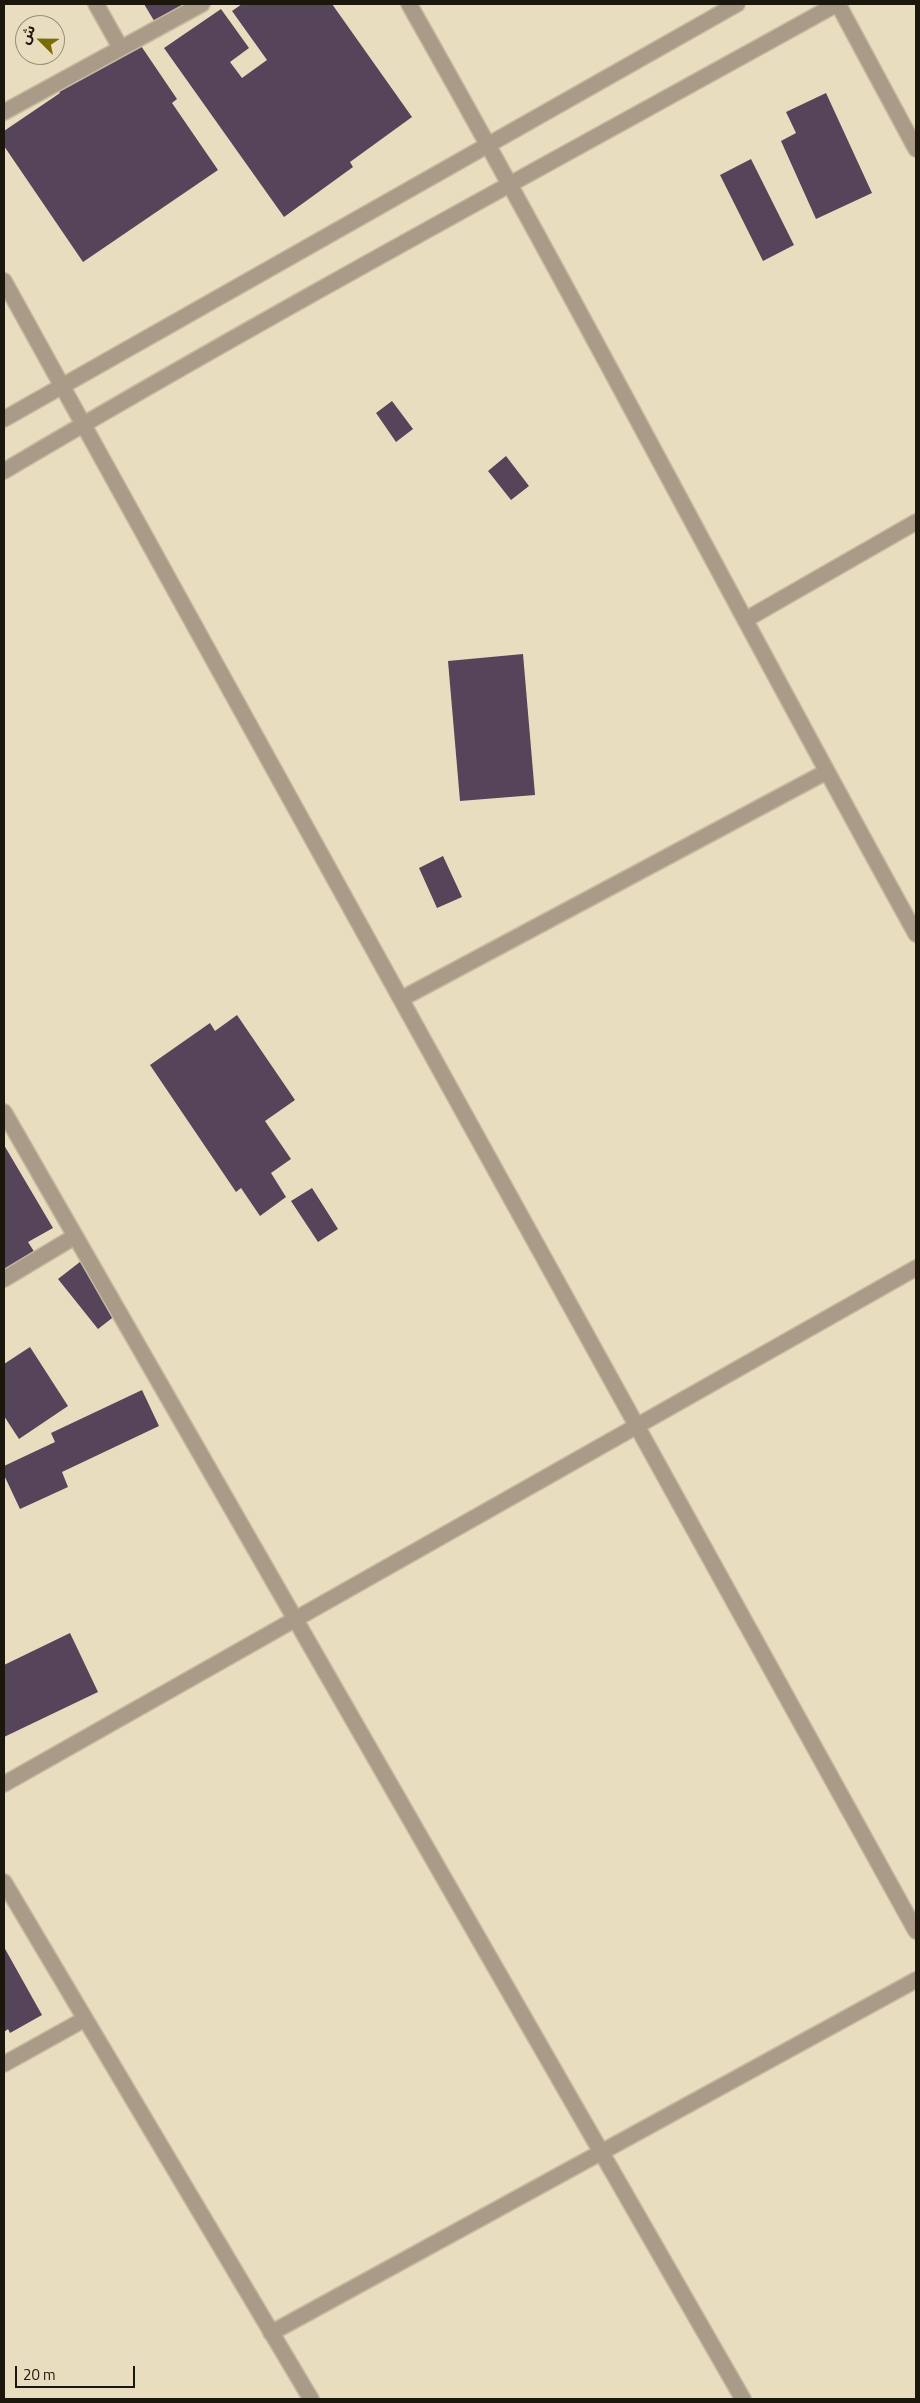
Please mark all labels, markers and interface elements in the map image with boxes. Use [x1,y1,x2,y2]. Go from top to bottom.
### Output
north arrow [15,15,65,65]
text: ش [13,21,40,47]
scale bar [18,2356,138,2388]
text: 20 m [23,2363,56,2386]

